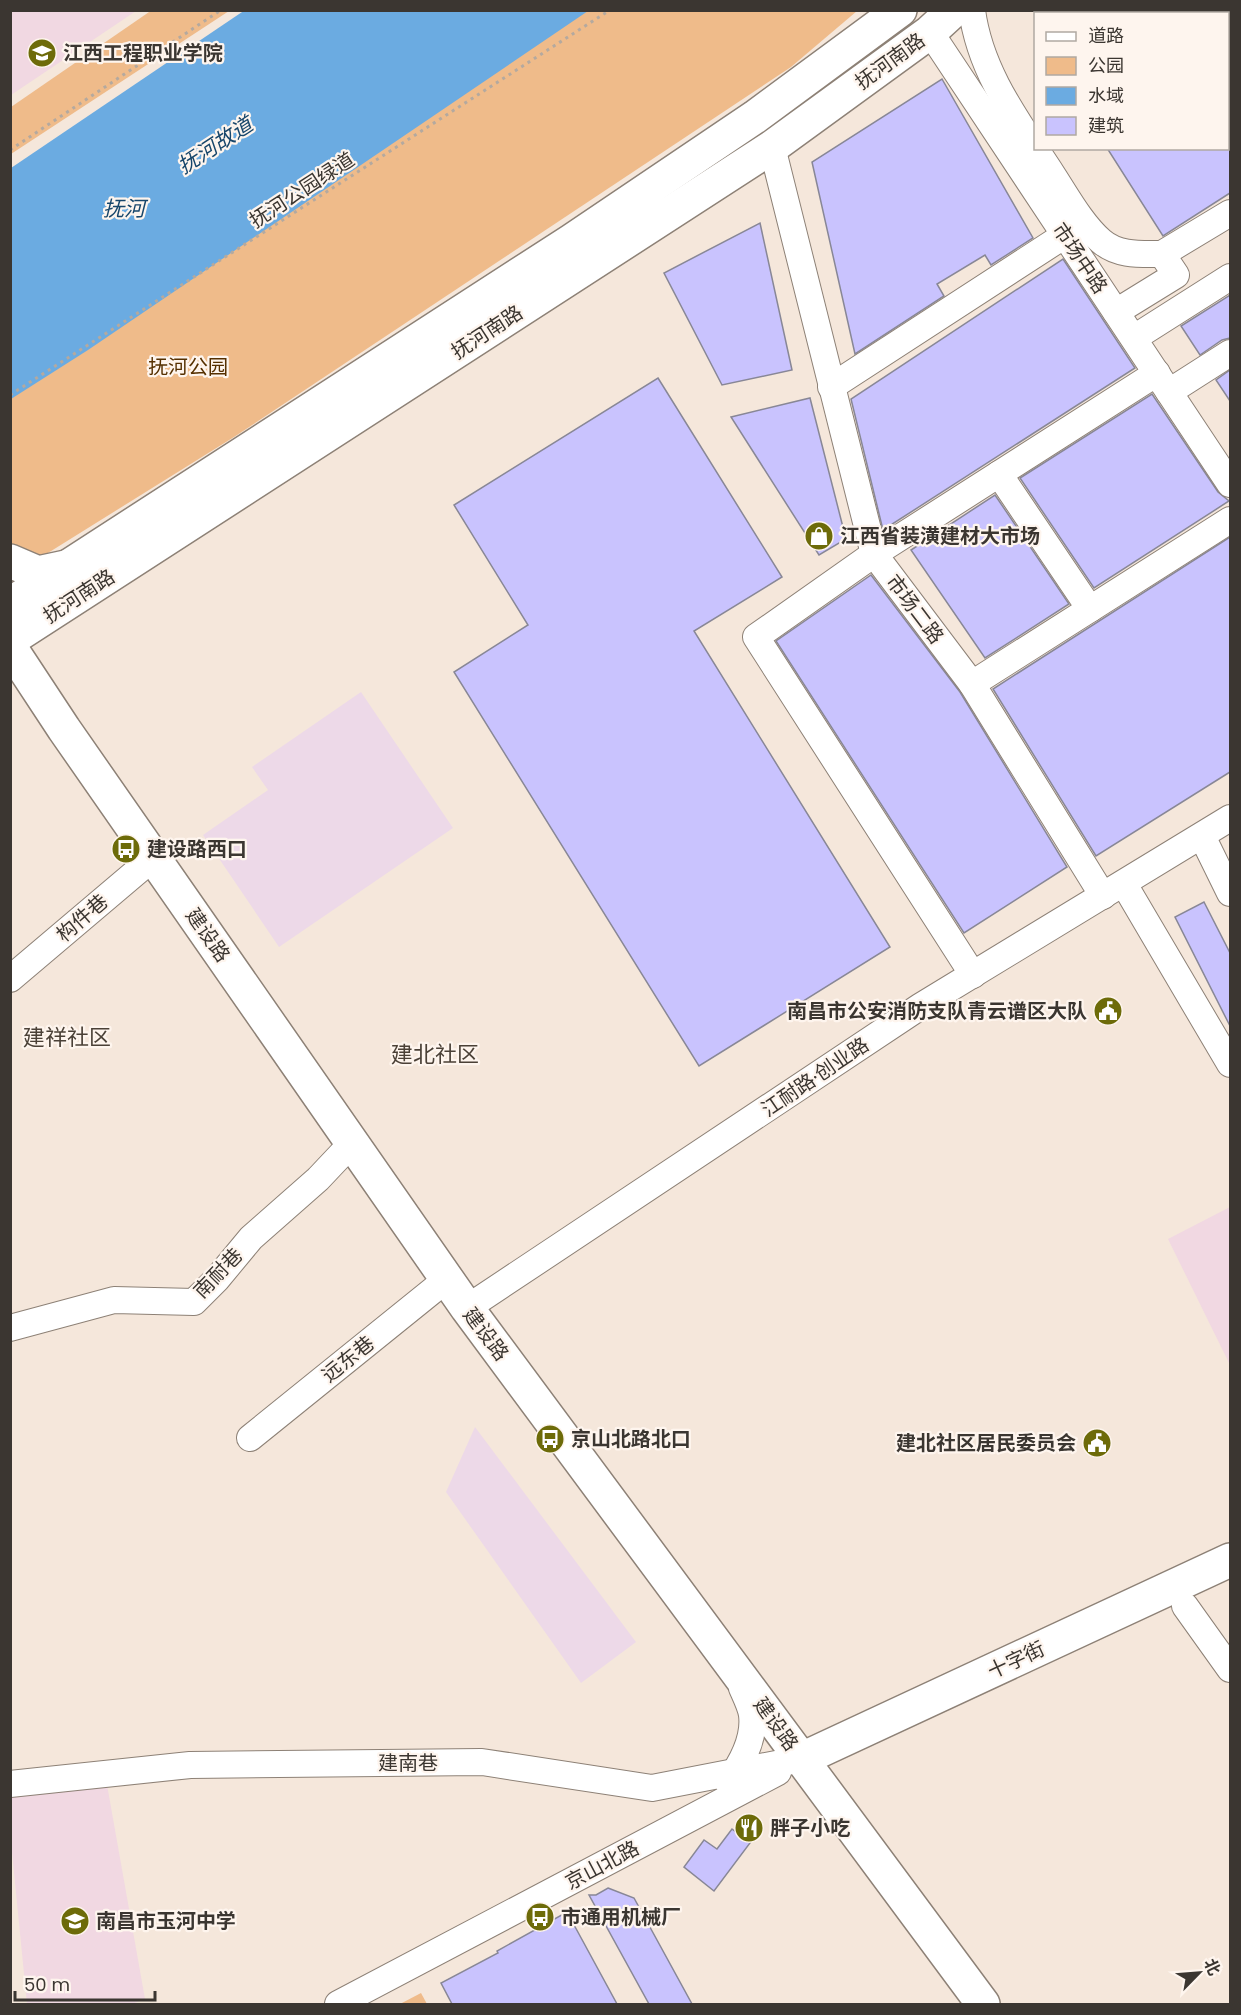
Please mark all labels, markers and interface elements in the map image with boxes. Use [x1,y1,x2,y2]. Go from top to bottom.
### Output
legend [1034,12,1229,150]
text: 道路 [1088,23,1124,48]
street label: 抚河南路 [849,26,931,96]
school or university icon: 江西工程职业学院 [26,37,58,69]
place label: 江西工程职业学院 [63,39,223,67]
text: 公园 [1088,53,1124,78]
text: 水域 [1088,83,1124,108]
water label: 抚河故道 [172,108,261,180]
text: 建筑 [1088,113,1124,138]
street label: 抚河公园绿道 [244,146,360,234]
water label: 抚河 [103,194,149,223]
street label: 市场中路 [1046,217,1114,299]
street label: 抚河南路 [446,298,528,366]
park label: 抚河公园 [148,353,228,381]
shop icon: 江西省装潢建材大市场 [803,520,835,552]
place label: 江西省装潢建材大市场 [840,522,1040,550]
street label: 抚河南路 [38,562,120,630]
street label: 市场二路 [880,569,950,649]
bus stop icon: 建设路西口 [110,833,142,865]
place label: 建设路西口 [147,835,247,863]
street label: 构件巷 [50,888,114,948]
street label: 建设路 [179,902,237,968]
public building icon: 南昌市公安消防支队青云谱区大队 [1092,995,1124,1027]
place label: 南昌市公安消防支队青云谱区大队 [787,997,1087,1025]
district label: 建祥社区 [23,1022,111,1053]
street label: 江耐路·创业路 [756,1031,874,1123]
district label: 建北社区 [391,1039,479,1070]
street label: 南耐巷 [187,1242,249,1304]
street label: 建设路 [457,1302,515,1366]
street label: 远东巷 [316,1329,380,1389]
bus stop icon: 京山北路北口 [534,1423,566,1455]
place label: 京山北路北口 [571,1425,691,1453]
public building icon: 建北社区居民委员会 [1081,1427,1113,1459]
place label: 建北社区居民委员会 [896,1429,1076,1457]
street label: 十字街 [983,1635,1049,1685]
street label: 建设路 [747,1692,805,1756]
street label: 建南巷 [378,1749,438,1777]
restaurant icon: 胖子小吃 [733,1812,765,1844]
place label: 胖子小吃 [770,1814,851,1842]
street label: 京山北路 [560,1834,644,1896]
bus stop icon: 市通用机械厂 [524,1901,556,1933]
place label: 市通用机械厂 [561,1903,681,1931]
school or university icon: 南昌市玉河中学 [59,1905,91,1937]
place label: 南昌市玉河中学 [96,1907,236,1935]
north arrow [1169,1943,1229,2003]
text: 北 [1198,1955,1226,1979]
scale bar [15,1964,154,2002]
text: 50 m [24,1972,70,1997]

